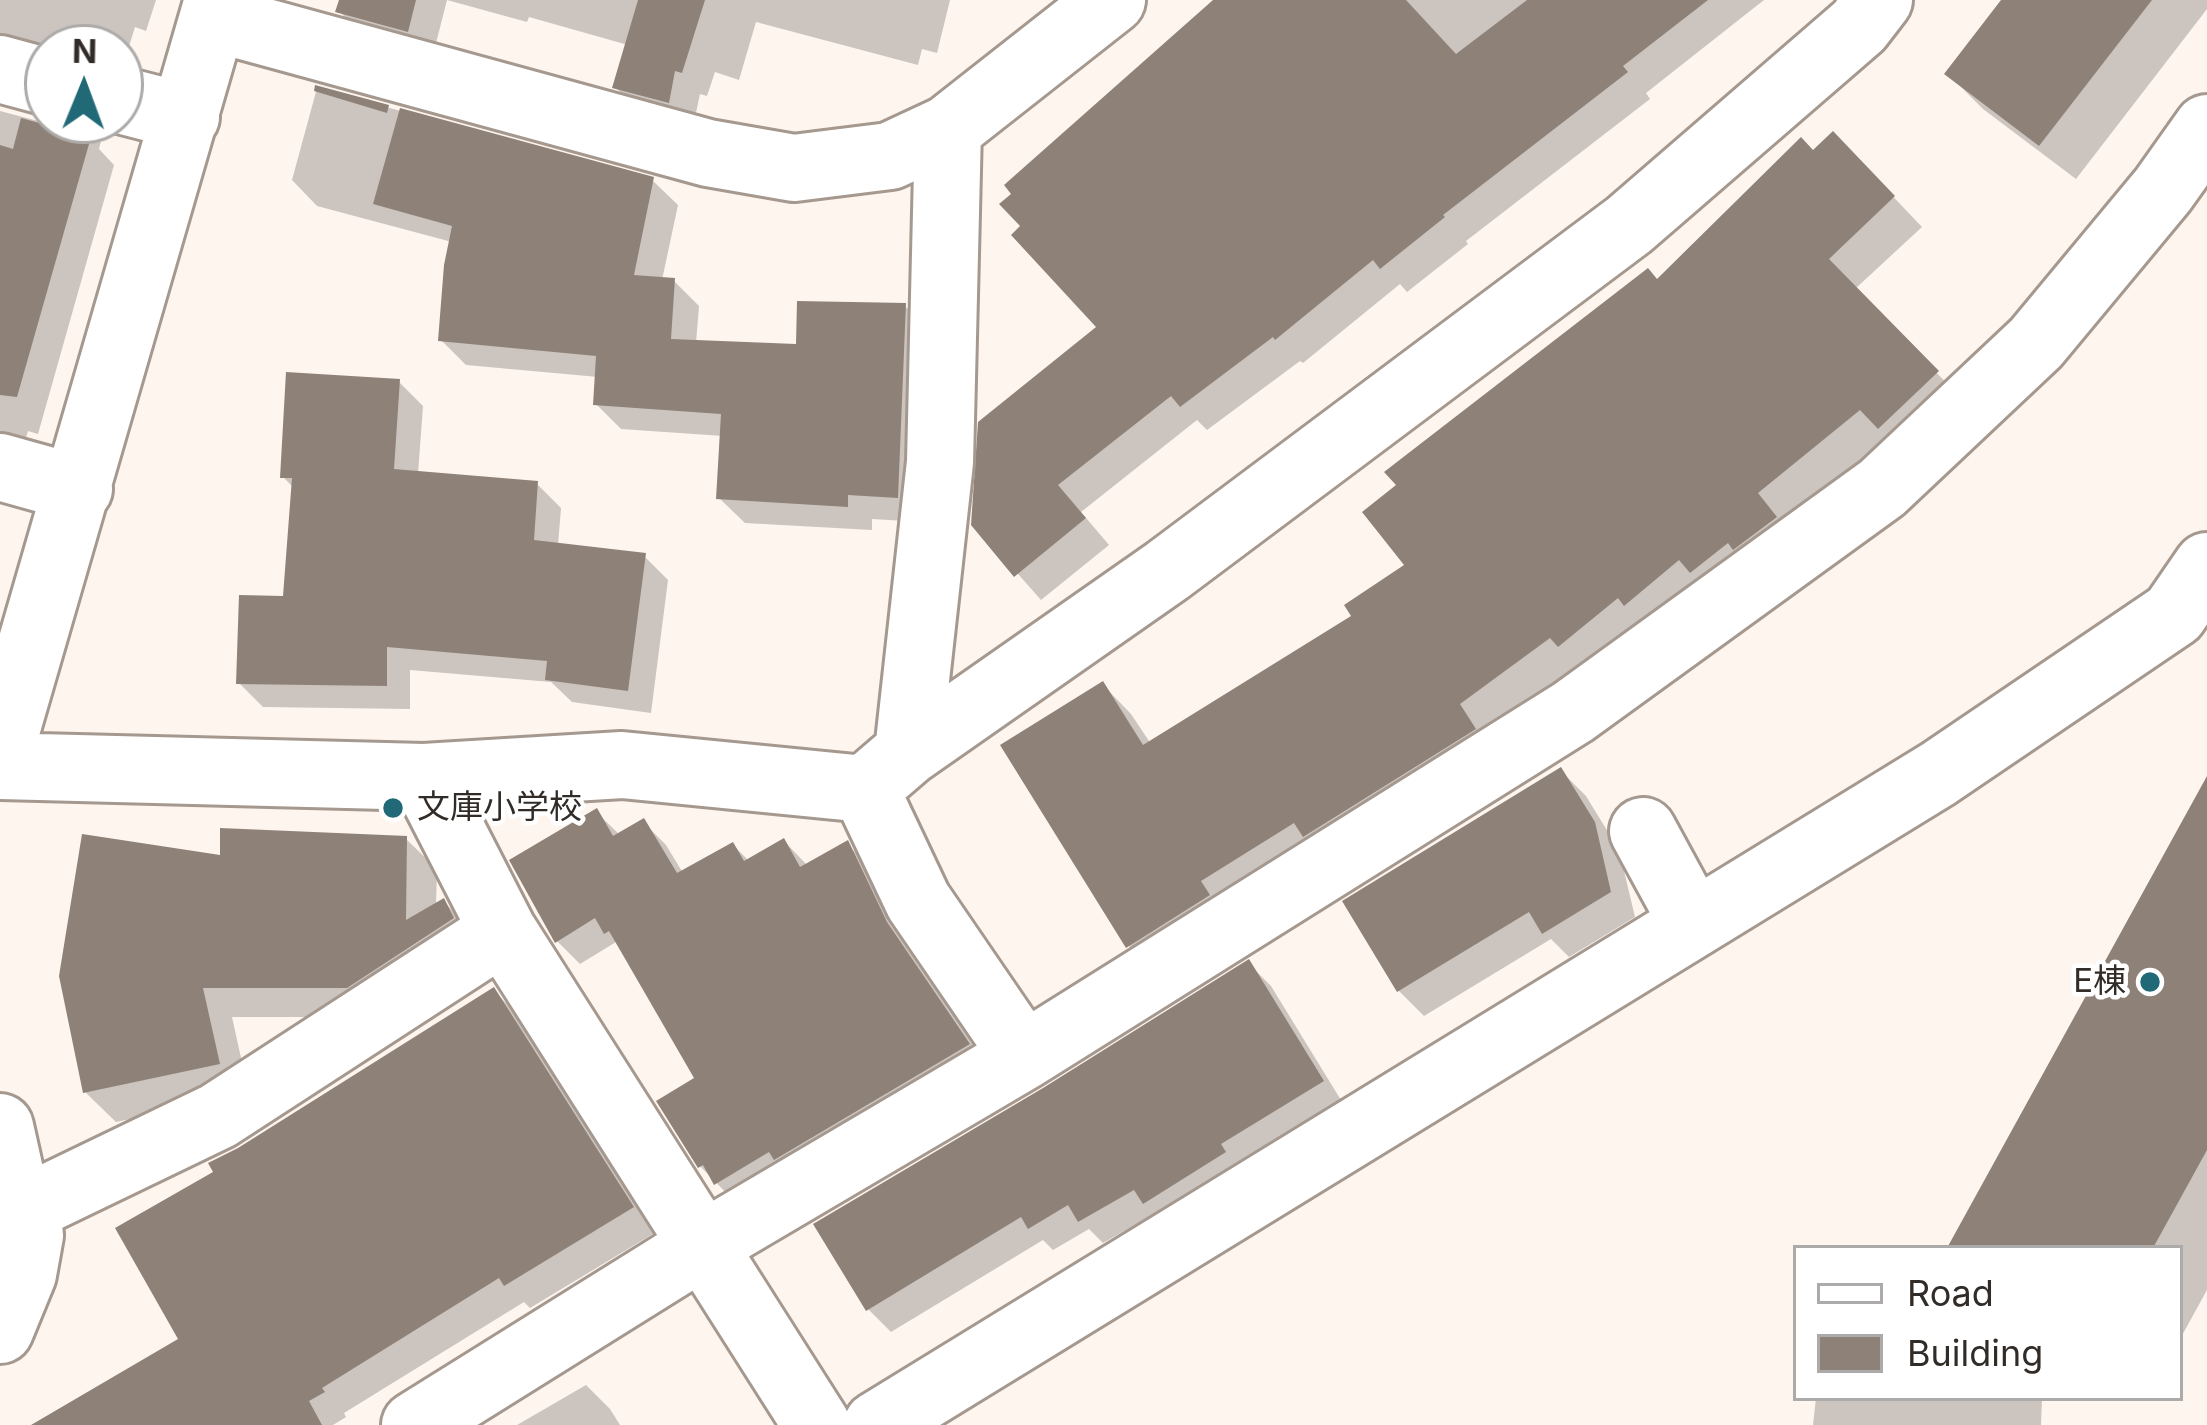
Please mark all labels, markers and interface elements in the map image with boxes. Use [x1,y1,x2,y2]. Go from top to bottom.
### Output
north arrow [24,24,144,144]
text: N [72,31,98,71]
place label: 文庫小学校 [417,788,582,828]
marker: 文庫小学校 [380,795,406,821]
place label: E棟 [2073,962,2126,1002]
marker: E棟 [2137,969,2163,995]
legend [1793,1245,2183,1401]
text: Road [1907,1271,1994,1315]
text: Building [1907,1331,2043,1375]

